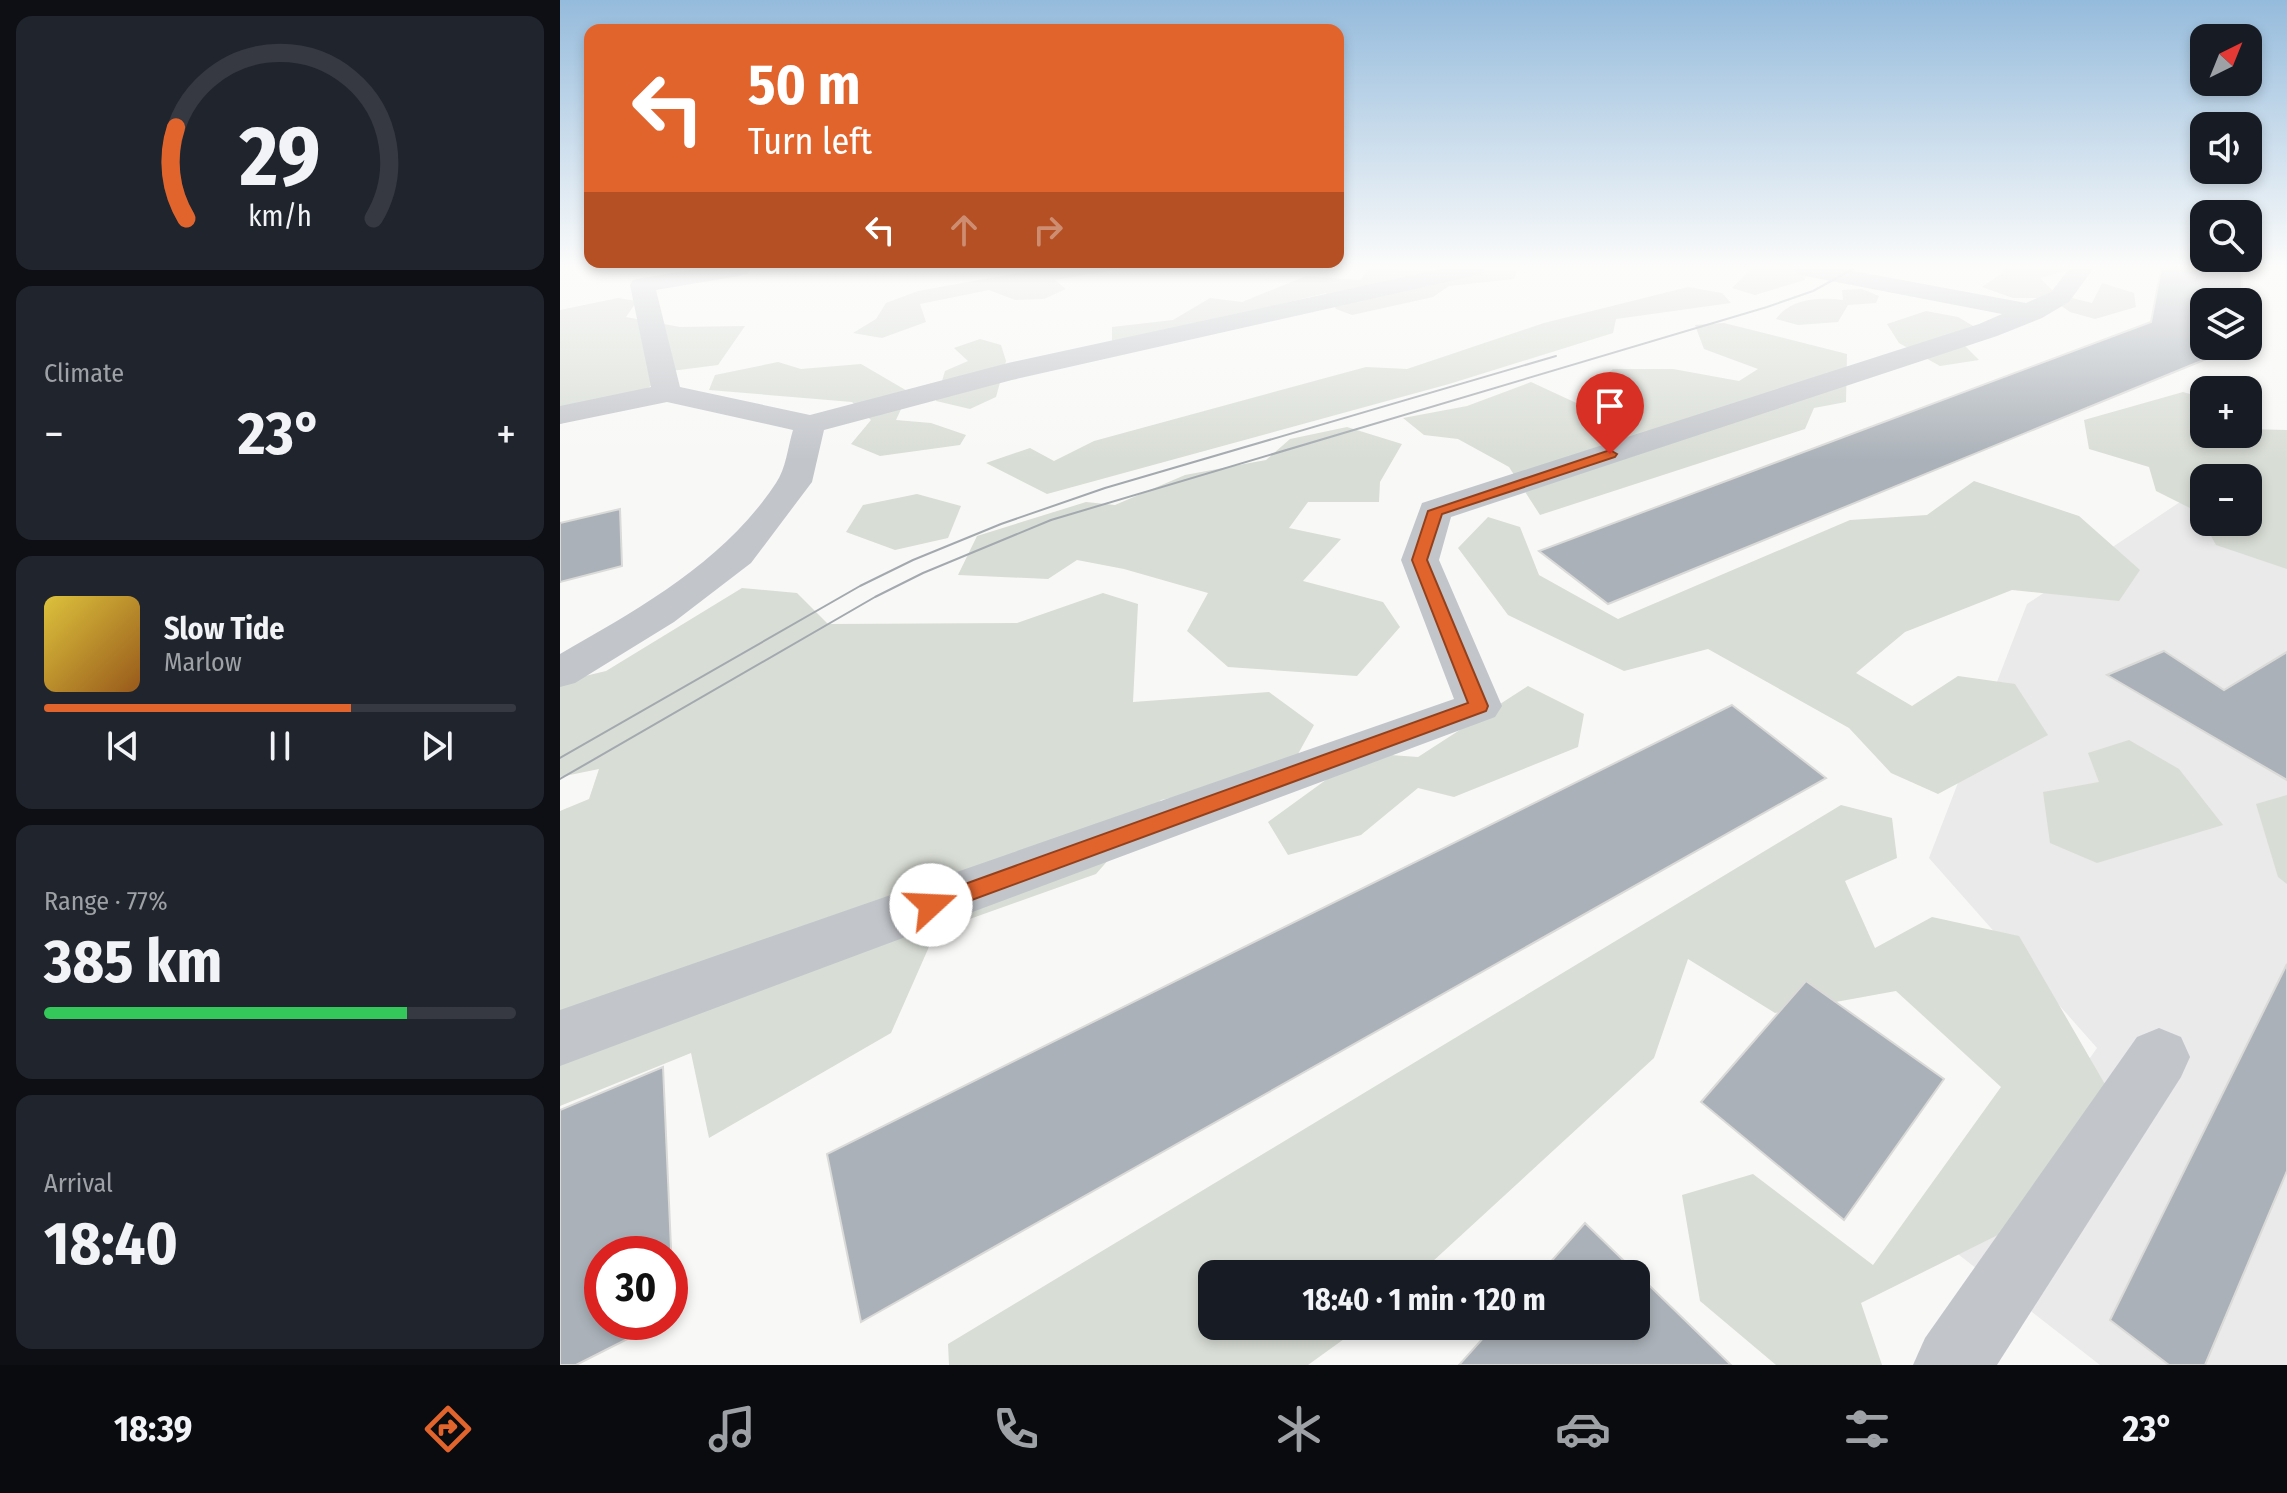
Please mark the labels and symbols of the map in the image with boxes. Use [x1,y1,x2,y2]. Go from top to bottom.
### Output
north arrow [2190,24,2262,96]
pin [1576,372,1644,454]
position arrow [889,863,973,947]
speed limit sign: 30 [584,1236,688,1340]

